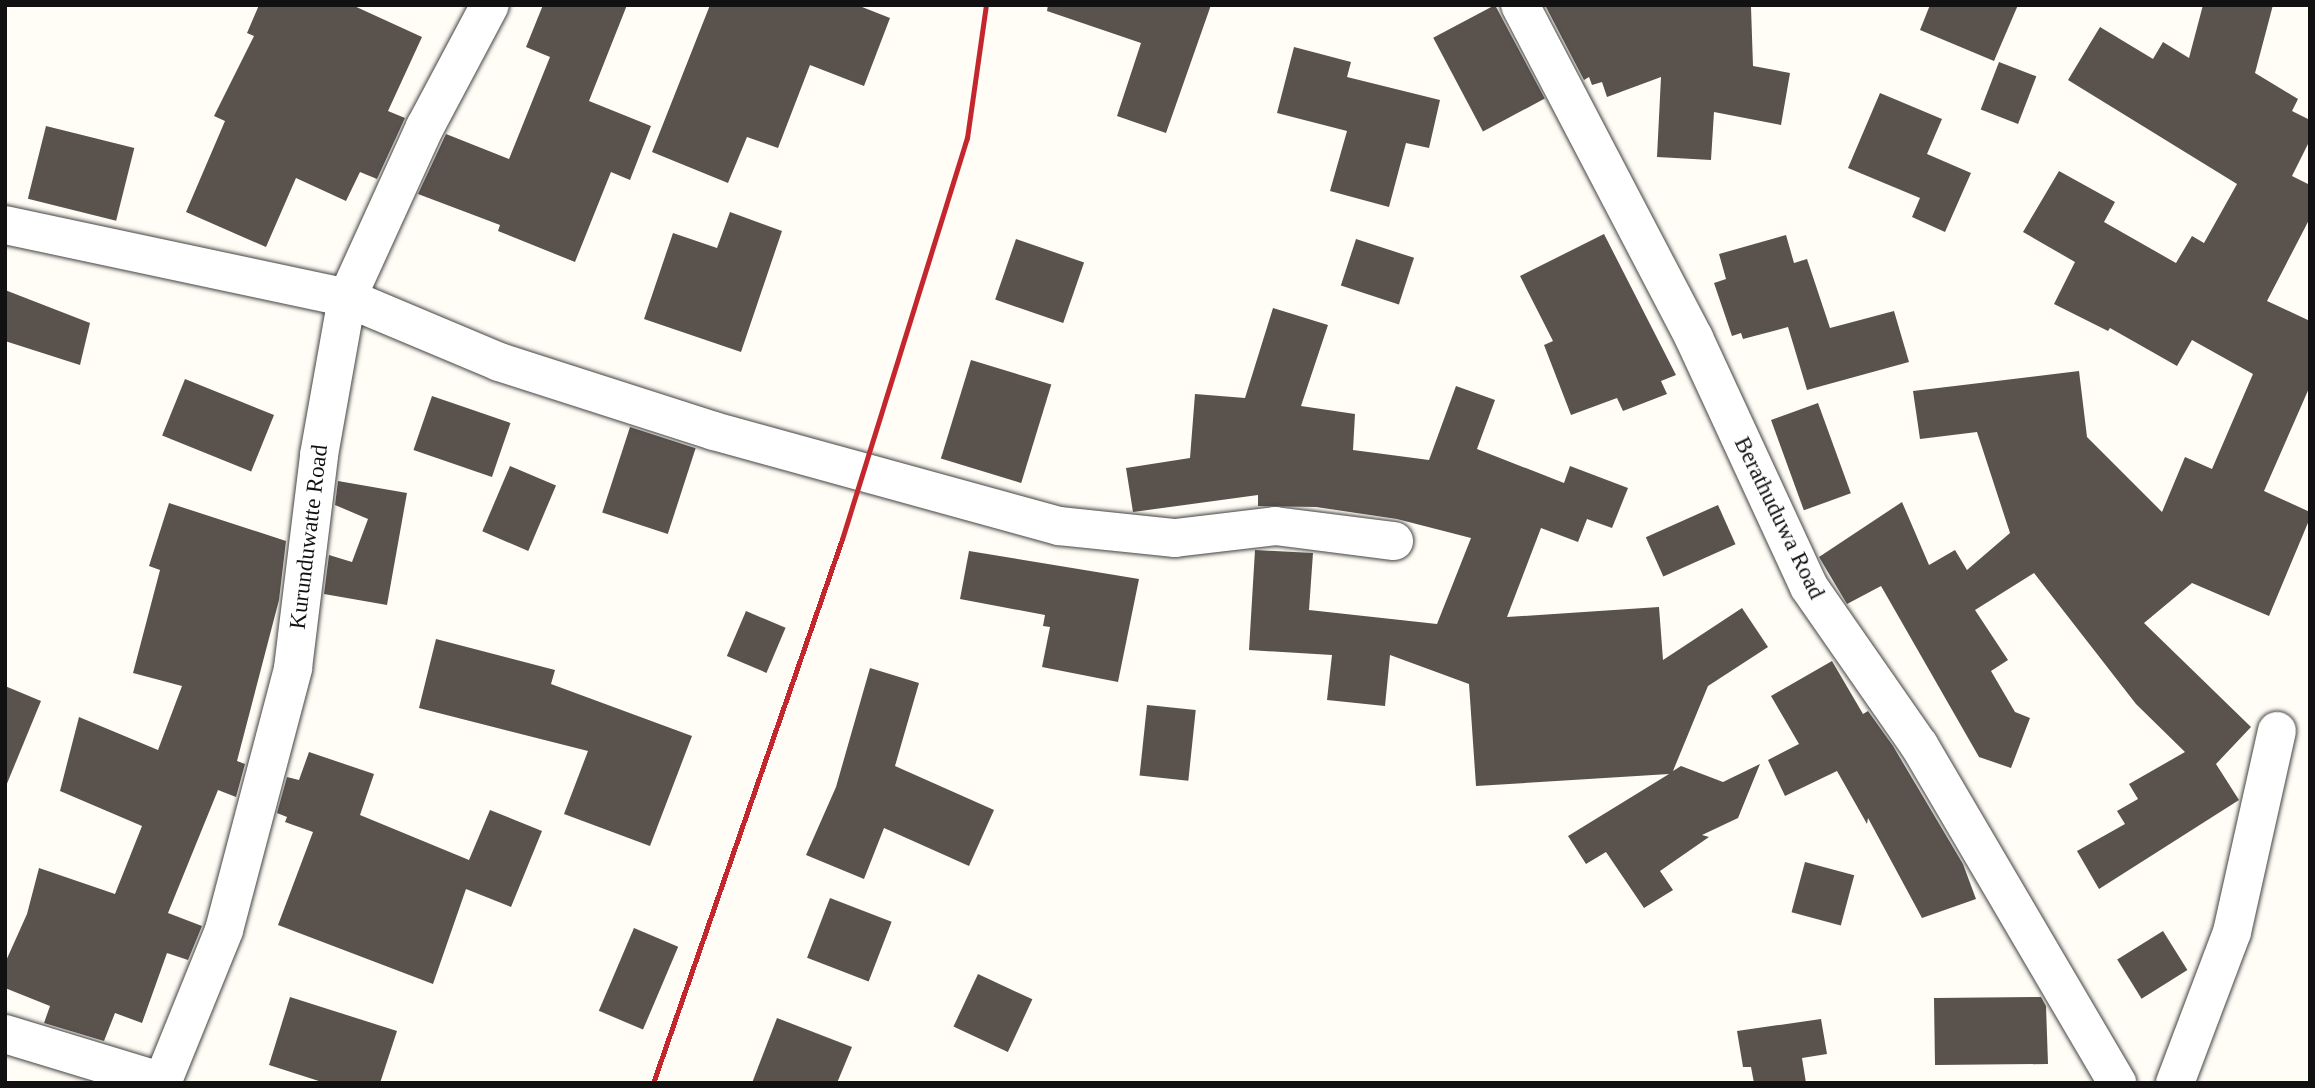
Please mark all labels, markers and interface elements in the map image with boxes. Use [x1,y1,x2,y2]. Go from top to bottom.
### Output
street label: Berathuduwa Road [1728,432,1830,604]
street label: Kurunduwatte Road [284,443,334,631]

